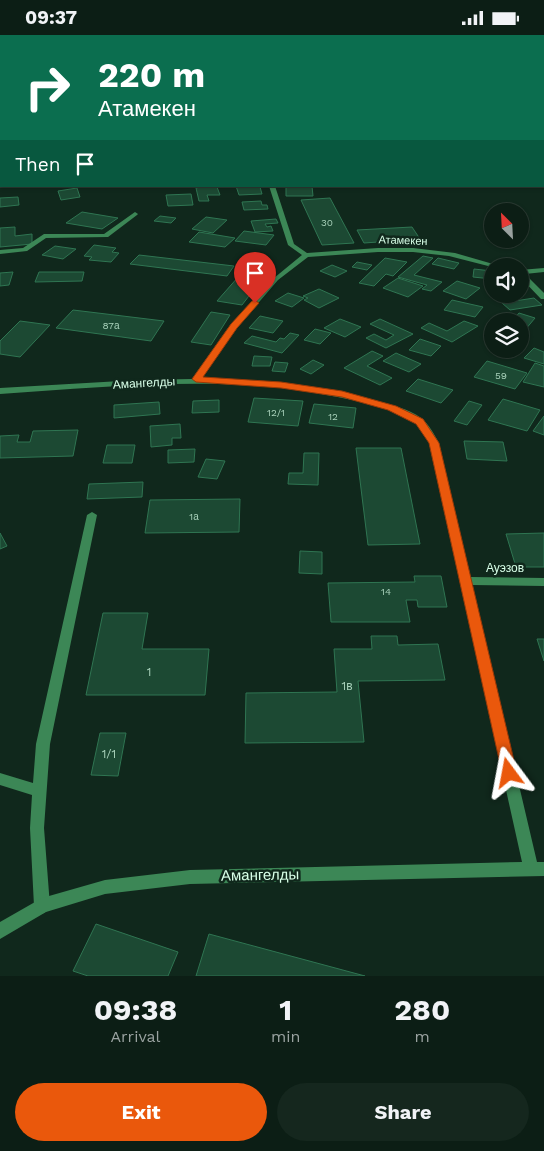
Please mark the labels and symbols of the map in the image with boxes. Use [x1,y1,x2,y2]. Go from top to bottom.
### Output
north arrow [484,203,529,247]
house number: 30 [321,217,333,228]
street label: Атамекен [378,233,428,248]
pin [234,252,276,303]
house number: 87а [103,320,120,331]
house number: 59 [495,370,507,381]
street label: Амангелды [112,374,176,392]
house number: 12/1 [267,407,285,418]
house number: 12 [328,411,338,422]
house number: 1а [189,511,199,522]
street label: Ауэзов [486,561,524,575]
house number: 14 [381,586,391,597]
house number: 1 [147,665,151,679]
house number: 1в [341,679,353,693]
position arrow [482,746,534,798]
house number: 1/1 [102,747,116,761]
street label: Амангелды [221,865,299,885]

